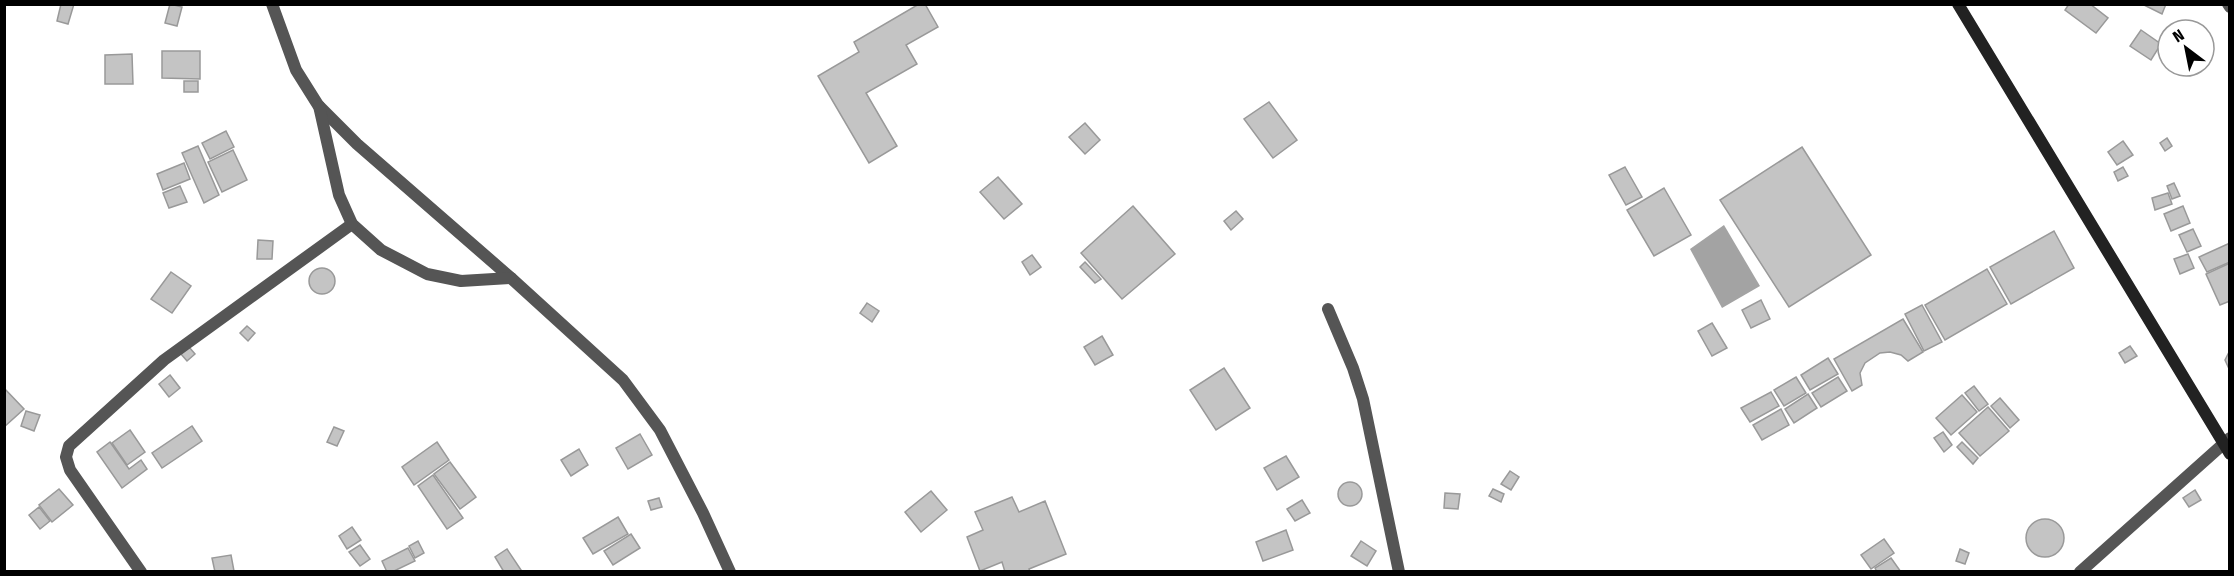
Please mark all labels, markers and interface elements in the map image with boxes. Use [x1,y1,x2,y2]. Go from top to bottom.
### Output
north arrow [2156,18,2216,78]
text: N [2169,25,2187,46]

